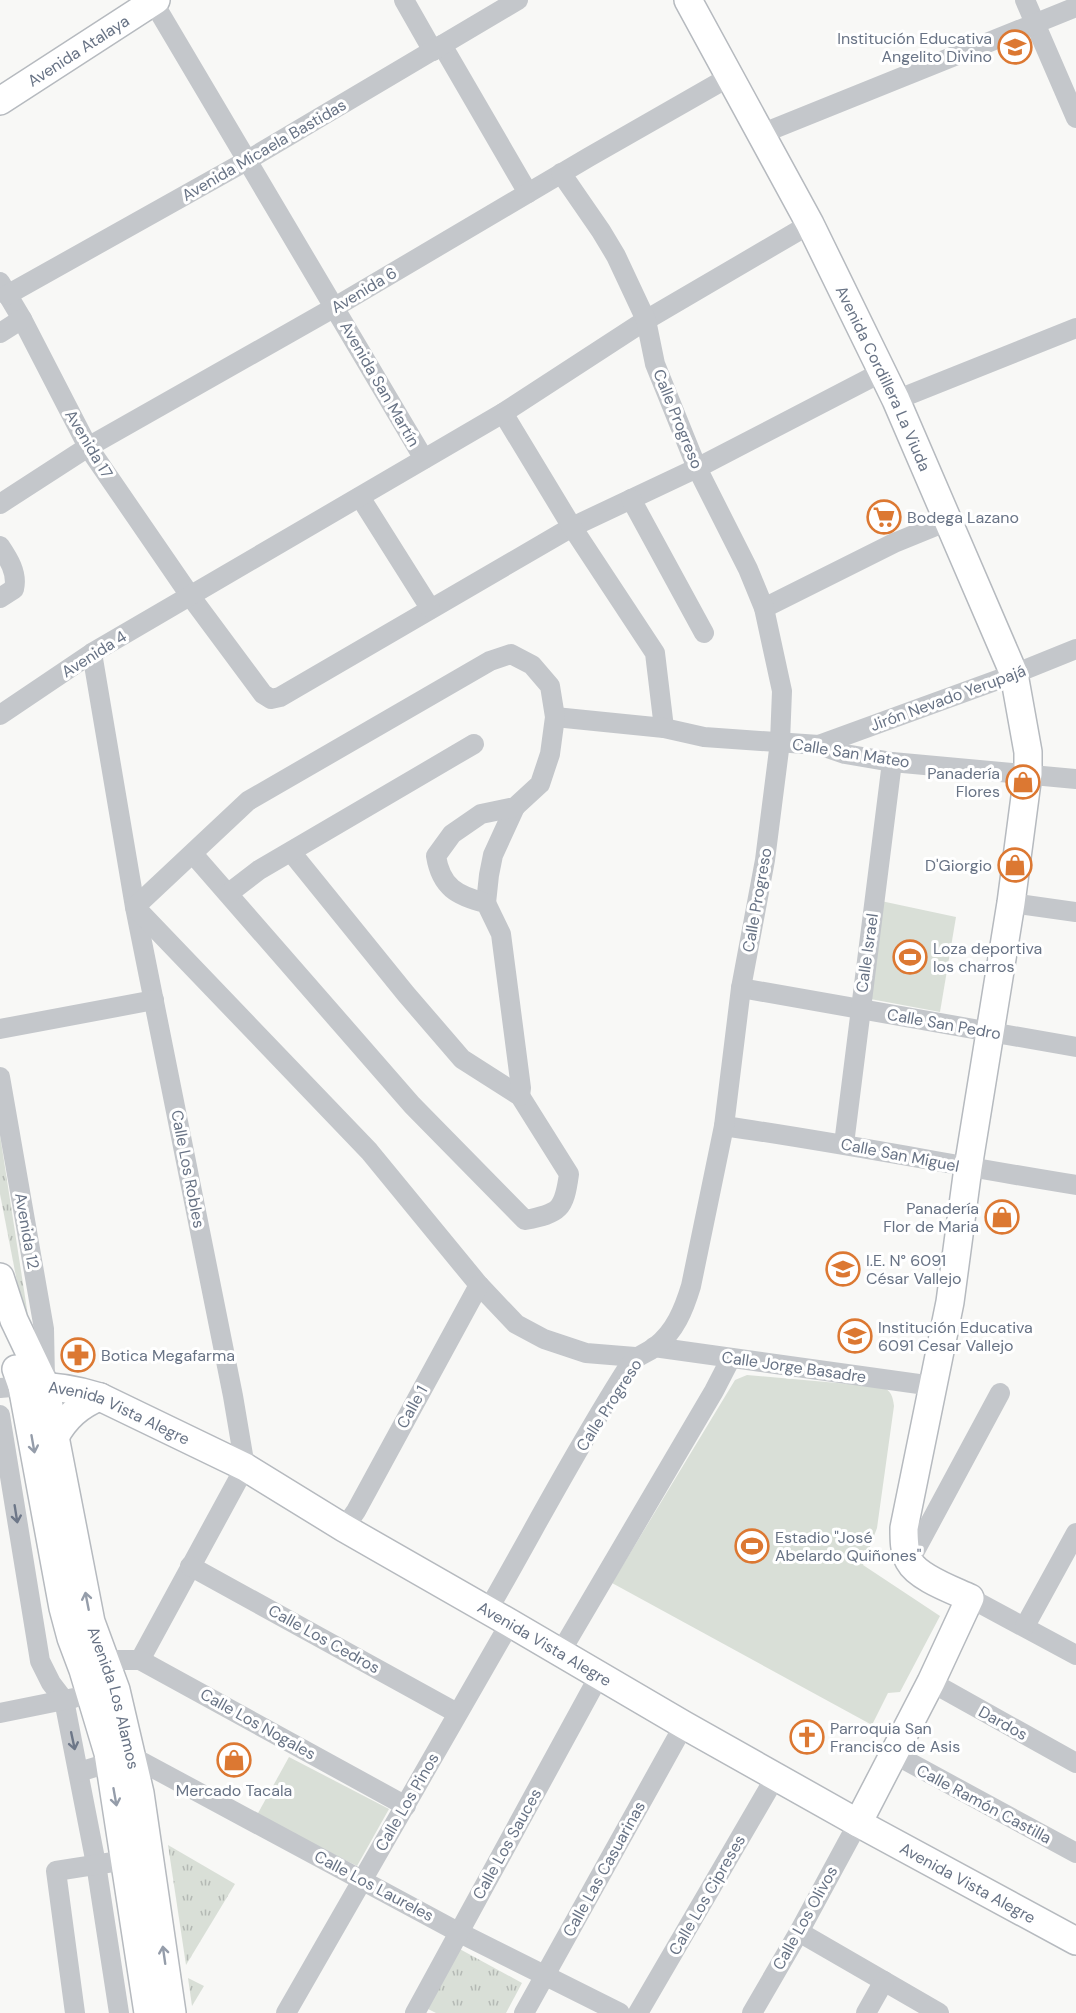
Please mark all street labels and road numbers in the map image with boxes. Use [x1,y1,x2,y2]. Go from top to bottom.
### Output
street label: Avenida Atalaya [23,10,133,91]
street label: Avenida Micaela Bastidas [178,94,350,206]
street label: Avenida 6 [327,262,401,318]
street label: Avenida Cordillera La Viuda [831,282,936,474]
street label: Avenida San Martín [336,317,424,451]
street label: Calle Progreso [648,366,708,472]
street label: Avenida 17 [60,406,118,482]
street label: Avenida 4 [58,626,131,682]
street label: Jirón Nevado Yerupajá [867,660,1029,736]
street label: Calle San Mateo [791,733,911,773]
street label: Calle Progreso [737,846,777,954]
street label: Calle Israel [851,912,883,994]
street label: Calle San Pedro [885,1004,1003,1044]
street label: Calle Los Robles [166,1108,210,1230]
street label: Calle San Miguel [839,1133,961,1177]
street label: Avenida 12 [10,1191,44,1271]
street label: Calle Jorge Basadre [720,1346,868,1388]
street label: Calle Progreso [571,1355,647,1455]
street label: Avenida Vista Alegre [47,1376,193,1449]
street label: Calle 1 [392,1382,432,1432]
street label: Avenida Vista Alegre [474,1596,615,1691]
street label: Calle Los Cedros [265,1600,383,1678]
street label: Avenida Los Alamos [83,1624,145,1771]
street label: Calle Los Nogales [196,1684,320,1764]
street label: Dardos [975,1701,1031,1745]
street label: Calle Los Pinos [370,1749,444,1855]
street label: Calle Ramón Castilla [913,1760,1055,1848]
street label: Calle Los Sauces [468,1785,546,1903]
street label: Calle Las Casuarinas [558,1798,650,1940]
street label: Calle Los Cipreses [664,1831,750,1959]
street label: Avenida Vista Alegre [896,1837,1039,1928]
street label: Calle Los Laureles [311,1846,437,1926]
street label: Calle Los Olivos [768,1862,842,1974]

